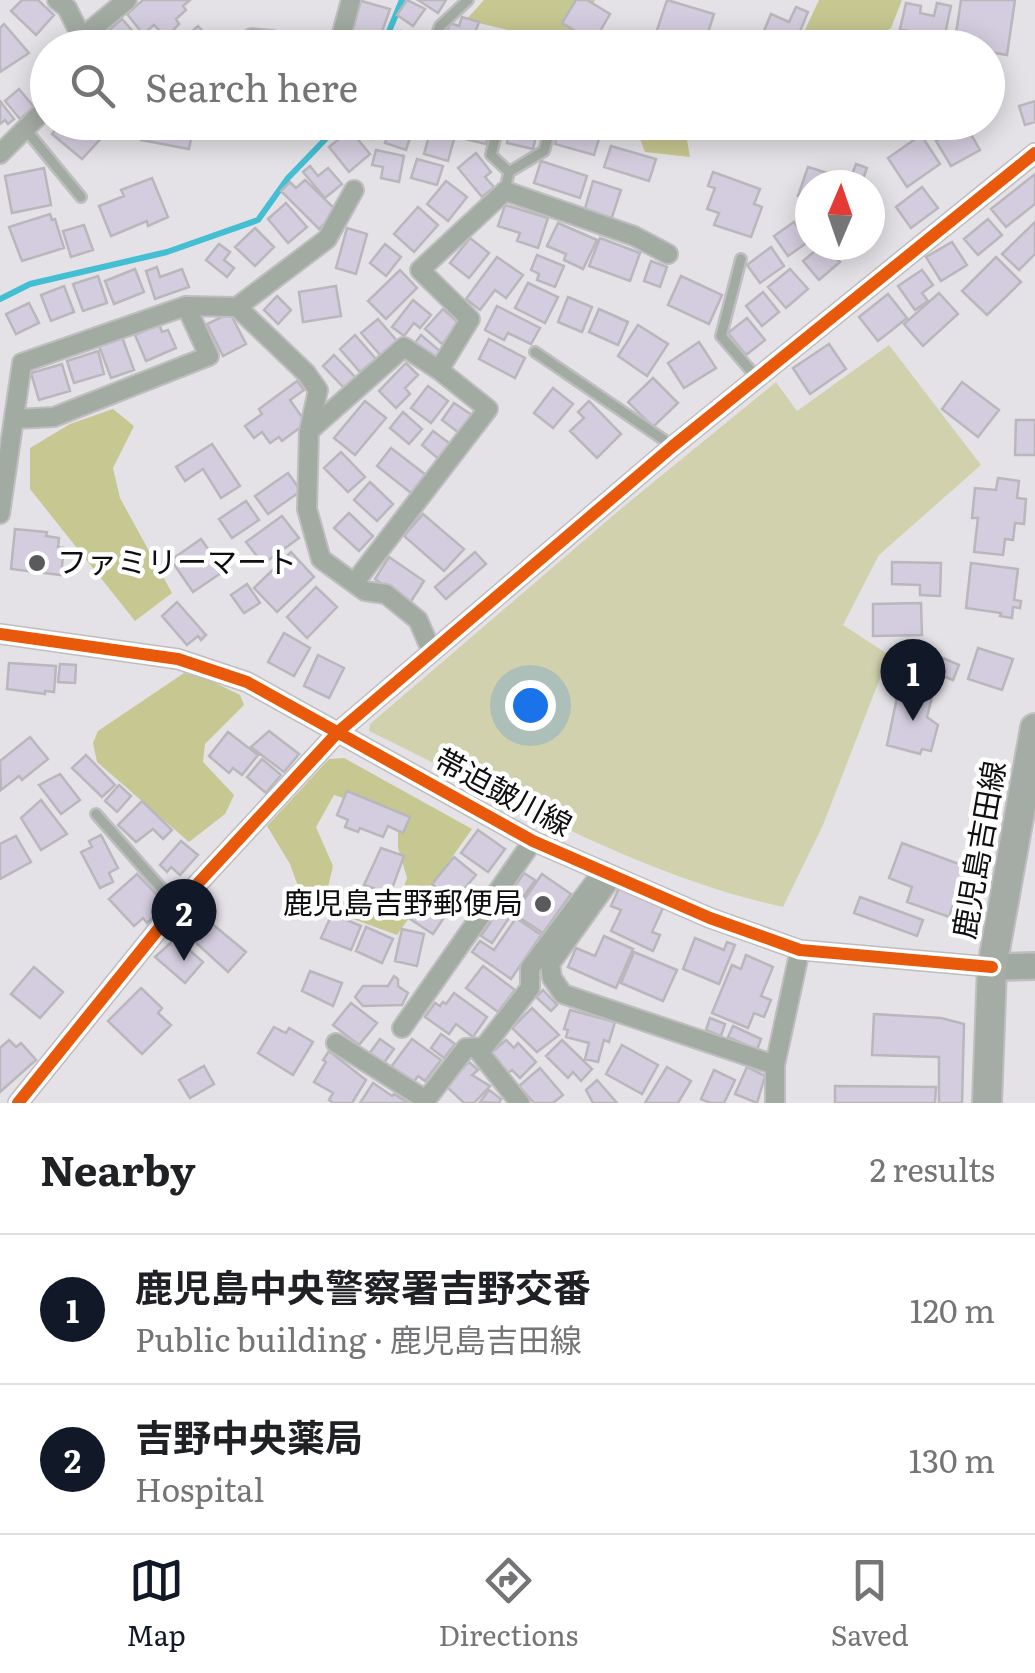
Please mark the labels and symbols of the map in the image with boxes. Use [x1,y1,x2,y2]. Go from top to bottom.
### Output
north arrow [795,170,885,260]
place label: ファミリーマート [57,538,297,582]
marker: ファミリーマート [26,552,48,574]
pin: 1 [880,638,946,721]
your location [505,680,556,731]
street label: 帯迫皷川線 [428,736,581,845]
street label: 鹿児島吉田線 [940,757,1014,942]
pin: 2 [152,878,216,961]
place label: 鹿児島吉野郵便局 [283,879,523,923]
marker: 鹿児島吉野郵便局 [532,893,554,915]

